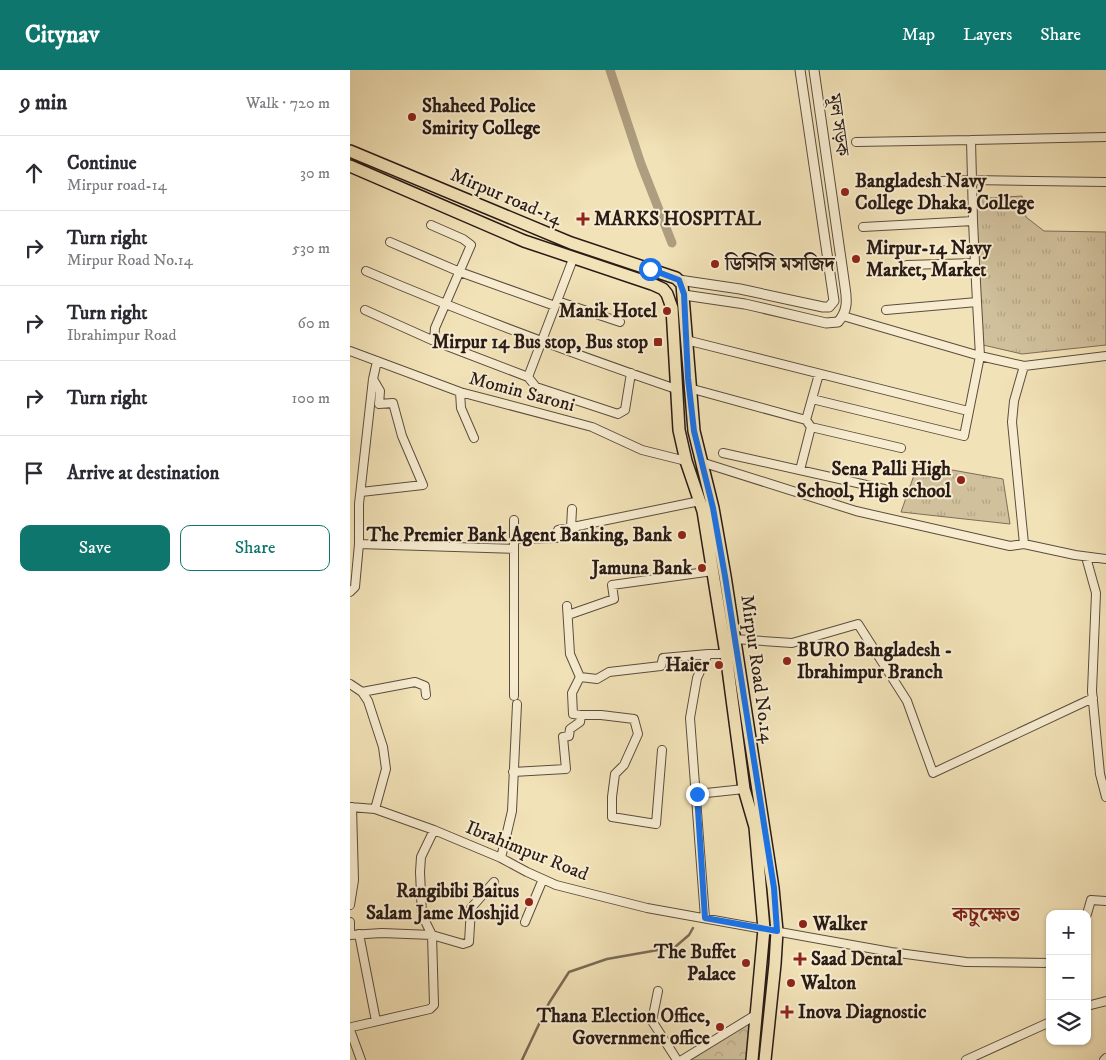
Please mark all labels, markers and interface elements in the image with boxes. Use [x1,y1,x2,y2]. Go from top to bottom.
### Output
text: Citynav [25,20,99,50]
text: Map [902,24,935,46]
text: Layers [963,24,1012,46]
text: Share [1040,24,1081,46]
text: 9 min [20,90,67,116]
street label: মূল সড়ক [822,91,854,158]
text: Walk · 720 m [246,93,330,113]
place label: Shaheed Police Smirity College [422,95,540,140]
marker: Shaheed Police Smirity College [406,111,418,123]
text: Continue [67,152,137,175]
icon: ahead [20,159,48,187]
text: 30 m [300,163,330,183]
street label: Mirpur road-14 [447,163,566,231]
place label: Bangladesh Navy College Dhaka, College [855,170,1034,215]
text: Mirpur road-14 [67,175,167,195]
marker: Bangladesh Navy College Dhaka, College [839,186,851,198]
place label: MARKS HOSPITAL [594,208,761,231]
marker: MARKS HOSPITAL [576,212,590,226]
text: Turn right [67,227,147,250]
icon: right [20,234,48,262]
place label: Mirpur-14 Navy Market, Market [866,237,992,282]
text: 530 m [292,238,330,258]
text: Mirpur Road No.14 [67,250,193,270]
place label: ডিসিসি মসজিদ [724,252,836,276]
marker: Mirpur-14 Navy Market, Market [850,253,862,265]
route start [639,258,662,281]
marker: ডিসিসি মসজিদ [709,258,721,270]
place label: Manik Hotel [559,300,657,323]
text: Turn right [67,302,147,325]
marker: Manik Hotel [661,305,673,317]
icon: right [20,309,48,337]
text: 60 m [298,313,330,333]
text: Ibrahimpur Road [67,325,177,345]
place label: Mirpur 14 Bus stop, Bus stop [432,331,648,354]
marker: Mirpur 14 Bus stop, Bus stop [652,336,664,348]
street label: Momin Saroni [467,367,578,417]
icon: right [20,384,48,412]
text: Turn right [67,387,147,410]
text: 100 m [292,388,330,408]
place label: Sena Palli High School, High school [797,458,952,503]
icon: arrive [20,459,48,487]
text: Arrive at destination [67,462,219,485]
marker: Sena Palli High School, High school [955,474,967,486]
place label: The Premier Bank Agent Banking, Bank [366,524,673,547]
button: Save [20,525,170,571]
button: Share [180,525,330,571]
marker: The Premier Bank Agent Banking, Bank [676,529,688,541]
place label: Jamuna Bank [590,557,693,580]
marker: Jamuna Bank [696,562,708,574]
street label: Mirpur Road No.14 [735,593,779,746]
place label: BURO Bangladesh - Ibrahimpur Branch [797,639,952,684]
place label: Haier [665,654,710,677]
marker: BURO Bangladesh - Ibrahimpur Branch [781,655,793,667]
marker: Haier [713,659,725,671]
route end [686,783,709,806]
street label: Ibrahimpur Road [462,816,592,886]
place label: Rangibibi Baitus Salam Jame Moshjid [366,880,520,926]
marker: Rangibibi Baitus Salam Jame Moshjid [523,896,535,908]
district label: কচুক্ষেত [951,902,1021,928]
map controls [1046,910,1091,1045]
button: + [1046,910,1091,955]
place label: Walker [812,913,868,936]
marker: Walker [797,918,809,930]
place label: The Buffet Palace [653,941,737,986]
place label: Saad Dental [811,948,903,971]
marker: Saad Dental [793,952,807,966]
button: − [1046,955,1091,1000]
marker: The Buffet Palace [740,957,752,969]
place label: Walton [800,972,857,995]
marker: Walton [785,977,797,989]
button: layers [1046,1000,1091,1045]
place label: Inova Diagnostic [798,1001,926,1024]
place label: Thana Election Office, Government office [536,1005,710,1050]
marker: Inova Diagnostic [780,1005,794,1019]
marker: Thana Election Office, Government office [714,1021,726,1033]

